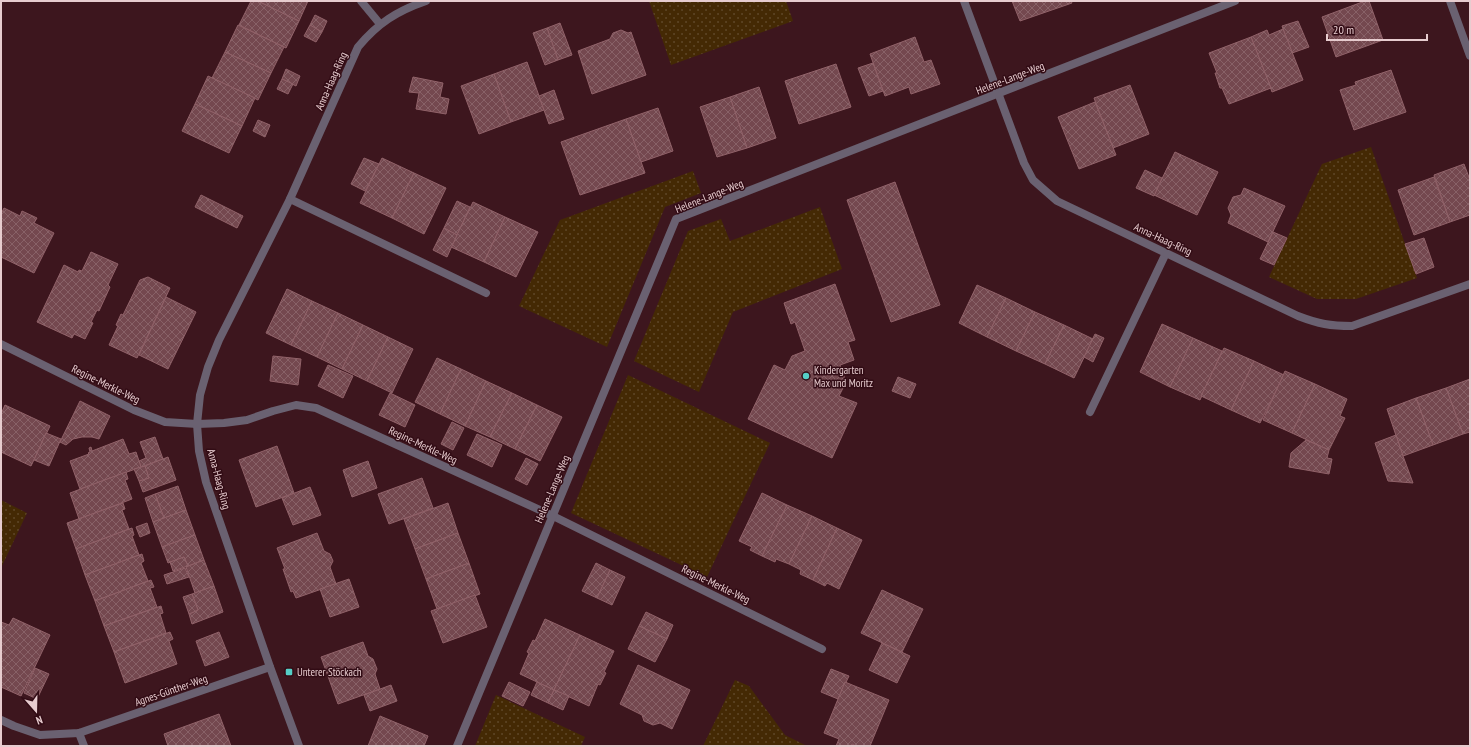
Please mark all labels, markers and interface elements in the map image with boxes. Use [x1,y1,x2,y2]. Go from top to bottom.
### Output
scale bar [1327,16,1427,42]
text: 20 m [1333,22,1354,37]
street label: Anna-Haag-Ring [312,49,350,112]
street label: Helene-Lange-Weg [974,58,1047,98]
street label: Helene-Lange-Weg [673,176,745,216]
street label: Anna-Haag-Ring [1132,219,1194,259]
street label: Regine-Merkle-Weg [70,361,143,407]
place label: Kindergarten Max und Moritz [814,363,873,390]
marker: Kindergarten Max und Moritz [801,371,811,381]
street label: Regine-Merkle-Weg [386,423,460,467]
street label: Anna-Haag-Ring [204,447,234,511]
street label: Helene-Lange-Weg [531,453,573,525]
street label: Regine-Merkle-Weg [680,561,753,607]
place label: Unterer Stöckach [297,665,362,679]
marker: Unterer Stöckach [284,667,294,677]
street label: Agnes-Günther-Weg [133,671,209,709]
north arrow [16,691,56,731]
text: N [34,713,45,728]

